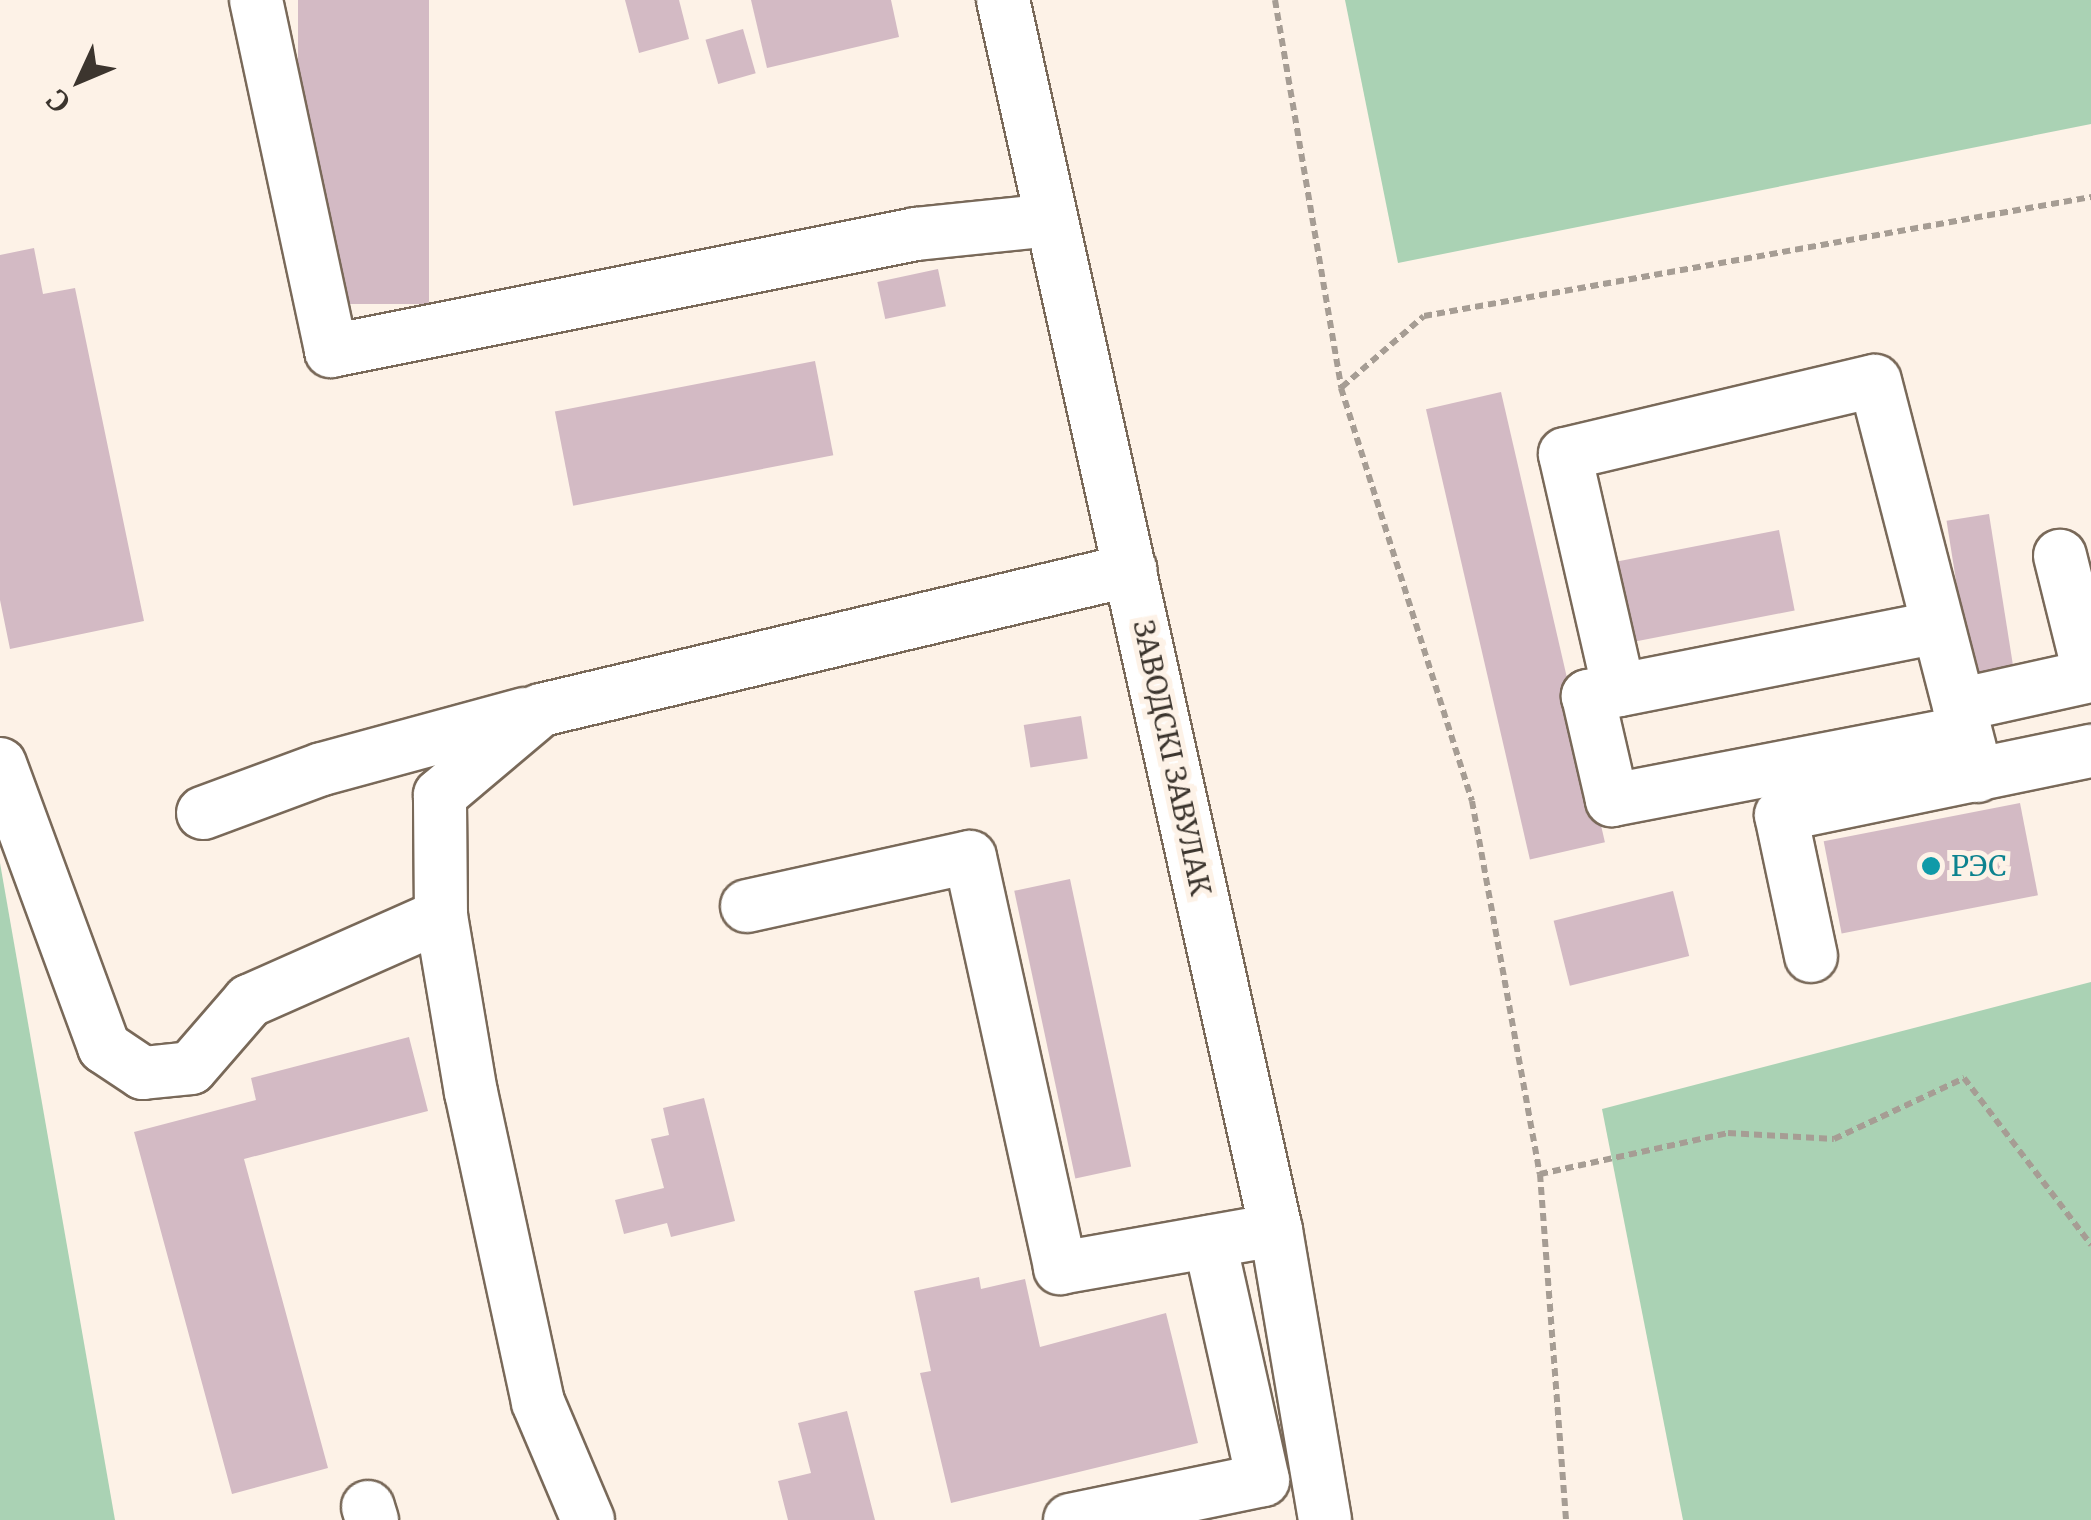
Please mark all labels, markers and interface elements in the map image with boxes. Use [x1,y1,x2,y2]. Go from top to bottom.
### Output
north arrow [30,30,130,130]
text: С [39,82,78,120]
street label: ЗАВОДСКІ ЗАВУЛАК [1126,617,1218,899]
place label: РЭС [1951,849,2007,883]
marker: РЭС [1920,855,1942,877]

